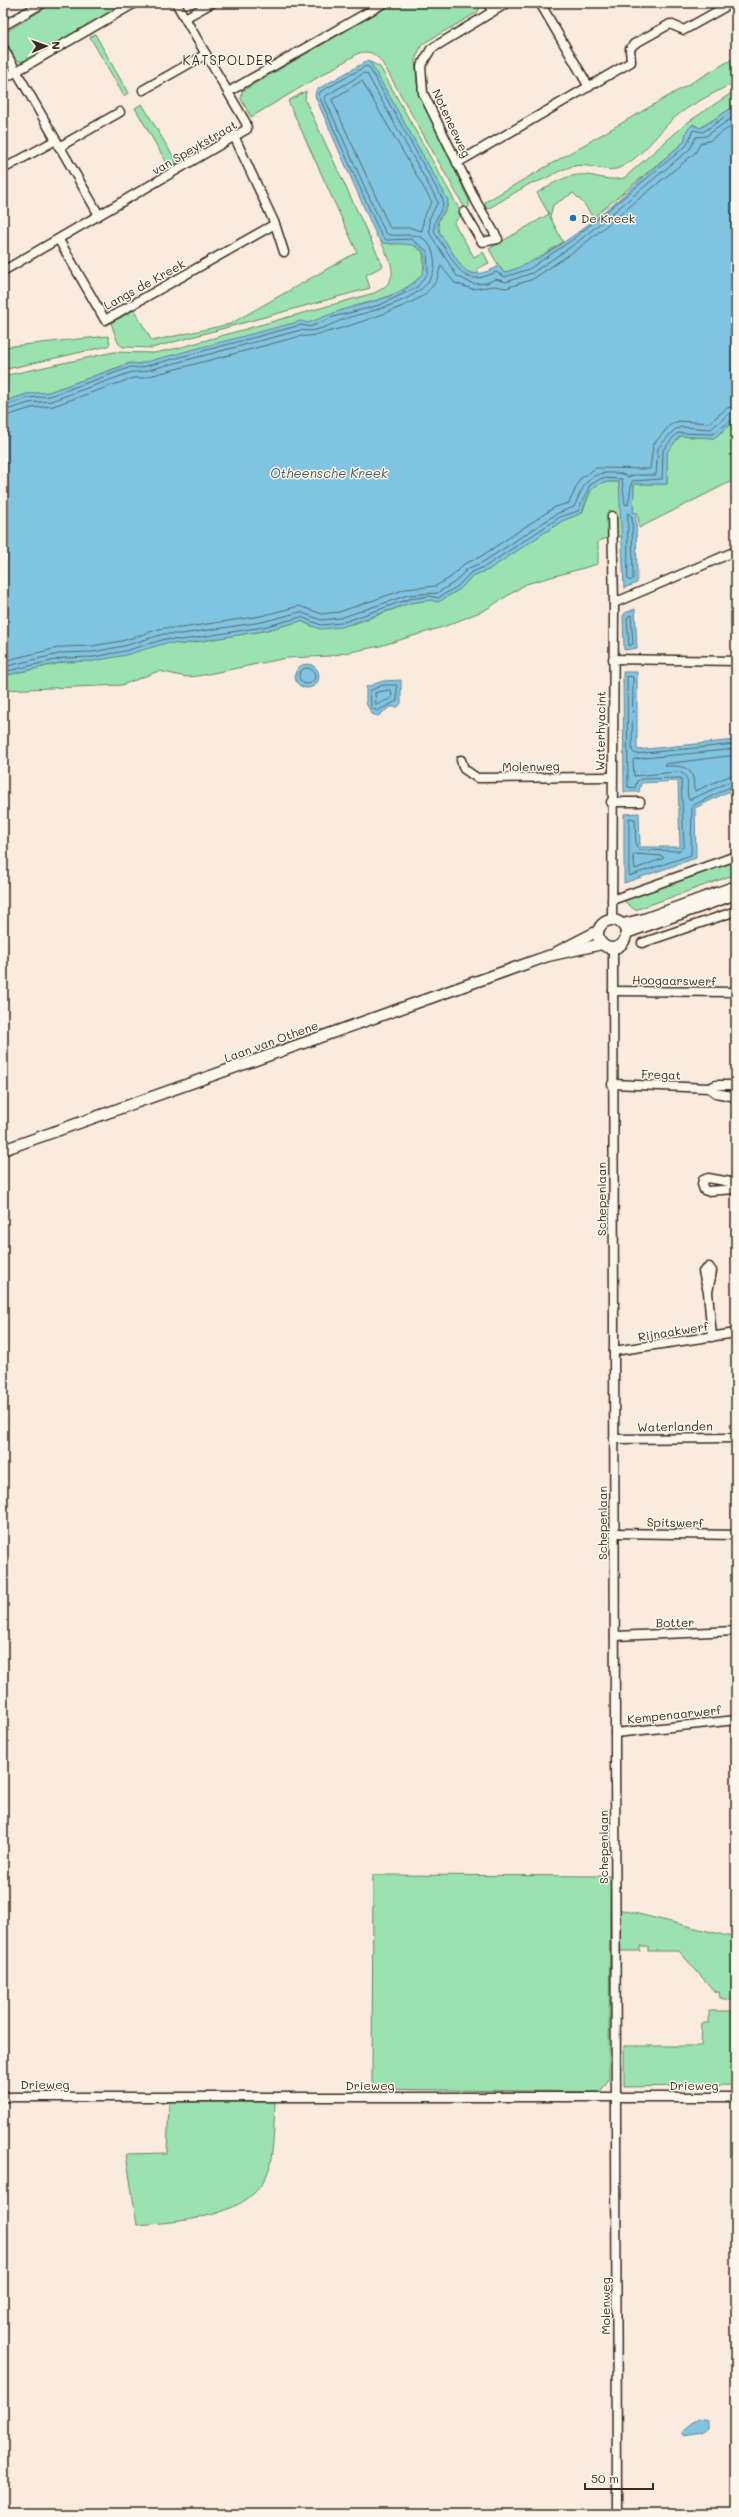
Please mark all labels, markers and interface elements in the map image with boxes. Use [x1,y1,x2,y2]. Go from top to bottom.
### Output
north arrow [26,26,66,66]
text: N [49,41,64,50]
district label: KATSPOLDER [182,51,274,68]
street label: Noteneeweg [429,86,475,160]
street label: van Speykstraat [148,116,240,178]
place label: De Kreek [581,210,635,226]
marker: De Kreek [568,213,578,223]
street label: Langs de Kreek [101,255,187,313]
water label: Otheensche Kreek [270,464,389,481]
street label: Waterhyacint [591,691,609,771]
street label: Molenweg [502,757,560,775]
street label: Hoogaarswerf [632,971,716,989]
street label: Laan van Othene [222,1017,320,1065]
street label: Fregat [641,1065,681,1083]
street label: Schepenlaan [593,1162,609,1236]
street label: Rijnaakwerf [637,1318,710,1344]
street label: Waterlanden [637,1417,713,1435]
street label: Schepenlaan [594,1486,610,1560]
street label: Spitswerf [647,1514,704,1530]
street label: Botter [656,1614,694,1630]
street label: Kempenaarwerf [626,1701,722,1727]
street label: Schepenlaan [595,1810,611,1884]
street label: Drieweg [20,2076,70,2092]
street label: Drieweg [345,2077,395,2093]
street label: Drieweg [669,2077,719,2093]
street label: Molenweg [597,2277,613,2335]
scale bar [585,2465,653,2491]
text: 50 m [591,2470,619,2486]

